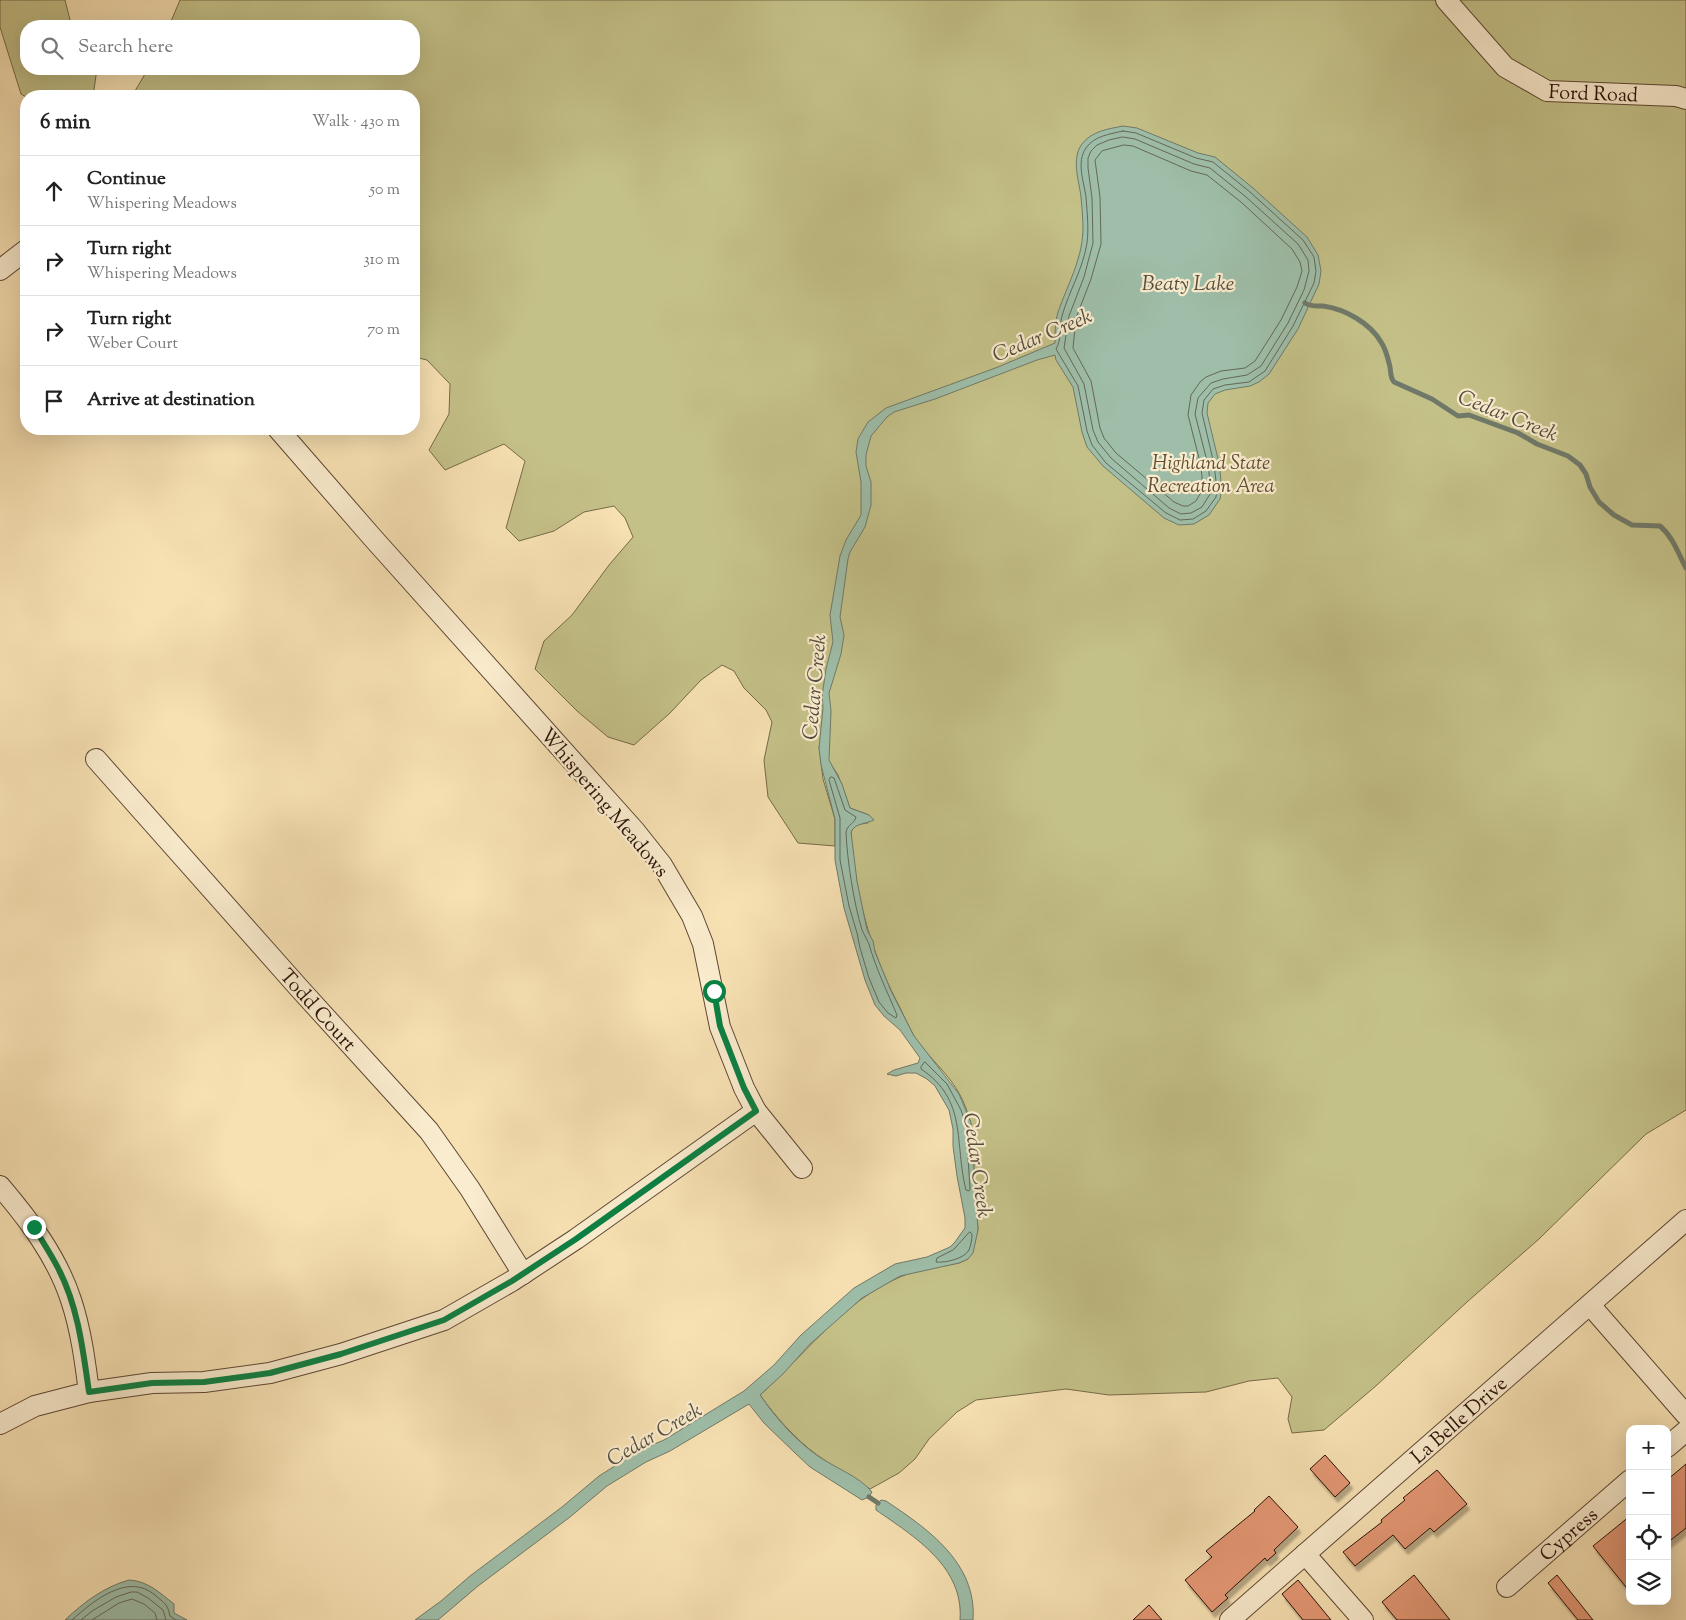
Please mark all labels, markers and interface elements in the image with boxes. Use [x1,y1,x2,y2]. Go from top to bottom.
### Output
search box [20,20,420,75]
icon: search [38,34,66,62]
text: Search here [78,34,173,61]
street label: Ford Road [1548,79,1639,112]
text: 6 min [40,108,91,138]
text: Walk · 430 m [312,111,400,134]
text: Continue [87,166,166,193]
icon: ahead [40,177,68,205]
text: 50 m [369,179,400,202]
text: Whispering Meadows [87,193,237,216]
text: Turn right [87,236,171,263]
icon: right [40,247,68,275]
text: 310 m [363,249,400,272]
text: Whispering Meadows [87,263,237,286]
water label: Beaty Lake [1142,270,1234,300]
water label: Cedar Creek [988,302,1098,371]
text: Turn right [87,306,171,333]
icon: right [40,317,68,345]
text: 70 m [367,319,400,342]
text: Weber Court [87,333,178,356]
water label: Cedar Creek [1453,383,1562,451]
icon: arrive [40,387,68,415]
text: Arrive at destination [87,387,255,414]
park label: Highland State Recreation Area [1147,450,1275,502]
water label: Cedar Creek [796,633,836,741]
street label: Whispering Meadows [532,723,674,885]
street label: Todd Court [272,963,362,1059]
route start [703,980,726,1003]
water label: Cedar Creek [954,1111,998,1220]
route end [23,1216,46,1239]
street label: La Belle Drive [1405,1371,1515,1472]
water label: Cedar Creek [602,1396,709,1475]
map controls [1626,1425,1671,1605]
button: + [1626,1425,1671,1470]
button: − [1626,1470,1671,1515]
street label: Cypress [1534,1502,1606,1569]
button: locate [1626,1515,1671,1560]
button: layers [1626,1560,1671,1605]

